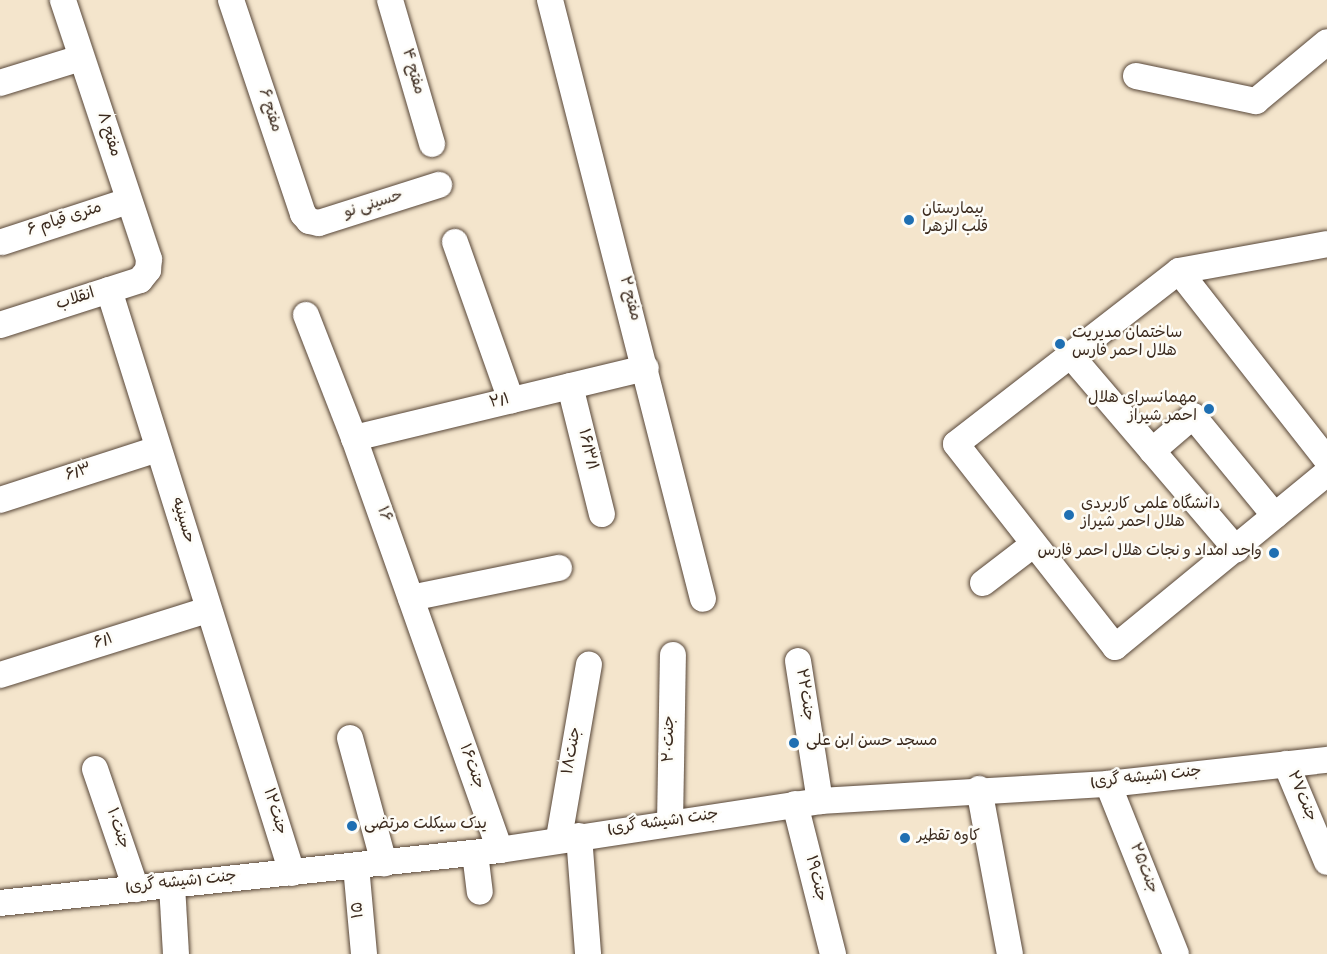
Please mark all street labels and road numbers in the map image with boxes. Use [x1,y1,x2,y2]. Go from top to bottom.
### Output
street label: مفتح ۴ [395,47,427,97]
street label: مفتح ۶ [252,87,284,135]
street label: مفتح ۸ [91,110,123,160]
street label: حسینی نو [342,188,406,224]
street label: ۶ متری قیام [25,200,105,242]
street label: مفتح ۲ [613,274,643,324]
street label: انقلاب [54,286,98,316]
street label: ۲/۱ [488,391,512,415]
street label: ۱۶/۳/۱ [572,427,600,473]
street label: ۶/۳ [63,461,95,487]
street label: حسینیه [165,496,197,546]
street label: ۱۶ [370,504,394,526]
street label: ۶/۱ [92,631,116,655]
street label: جنت۲۲ [789,668,817,722]
street label: جنت۲۰ [661,715,681,763]
street label: جنت۱۸ [560,726,588,776]
street label: جنت۱۶ [453,742,487,792]
street label: جنت (شیشه گری) [1089,764,1203,794]
street label: جنت۲۷ [1281,769,1319,825]
street label: جنت۱۲ [257,786,289,838]
street label: جنت۱۰ [100,806,132,852]
street label: جنت (شیشه گری) [606,807,720,841]
street label: جنت۲۵ [1123,841,1161,897]
street label: جنت۱۹ [799,854,829,904]
street label: جنت (شیشه گری) [124,869,238,899]
street label: ۱۵ [350,901,370,919]

